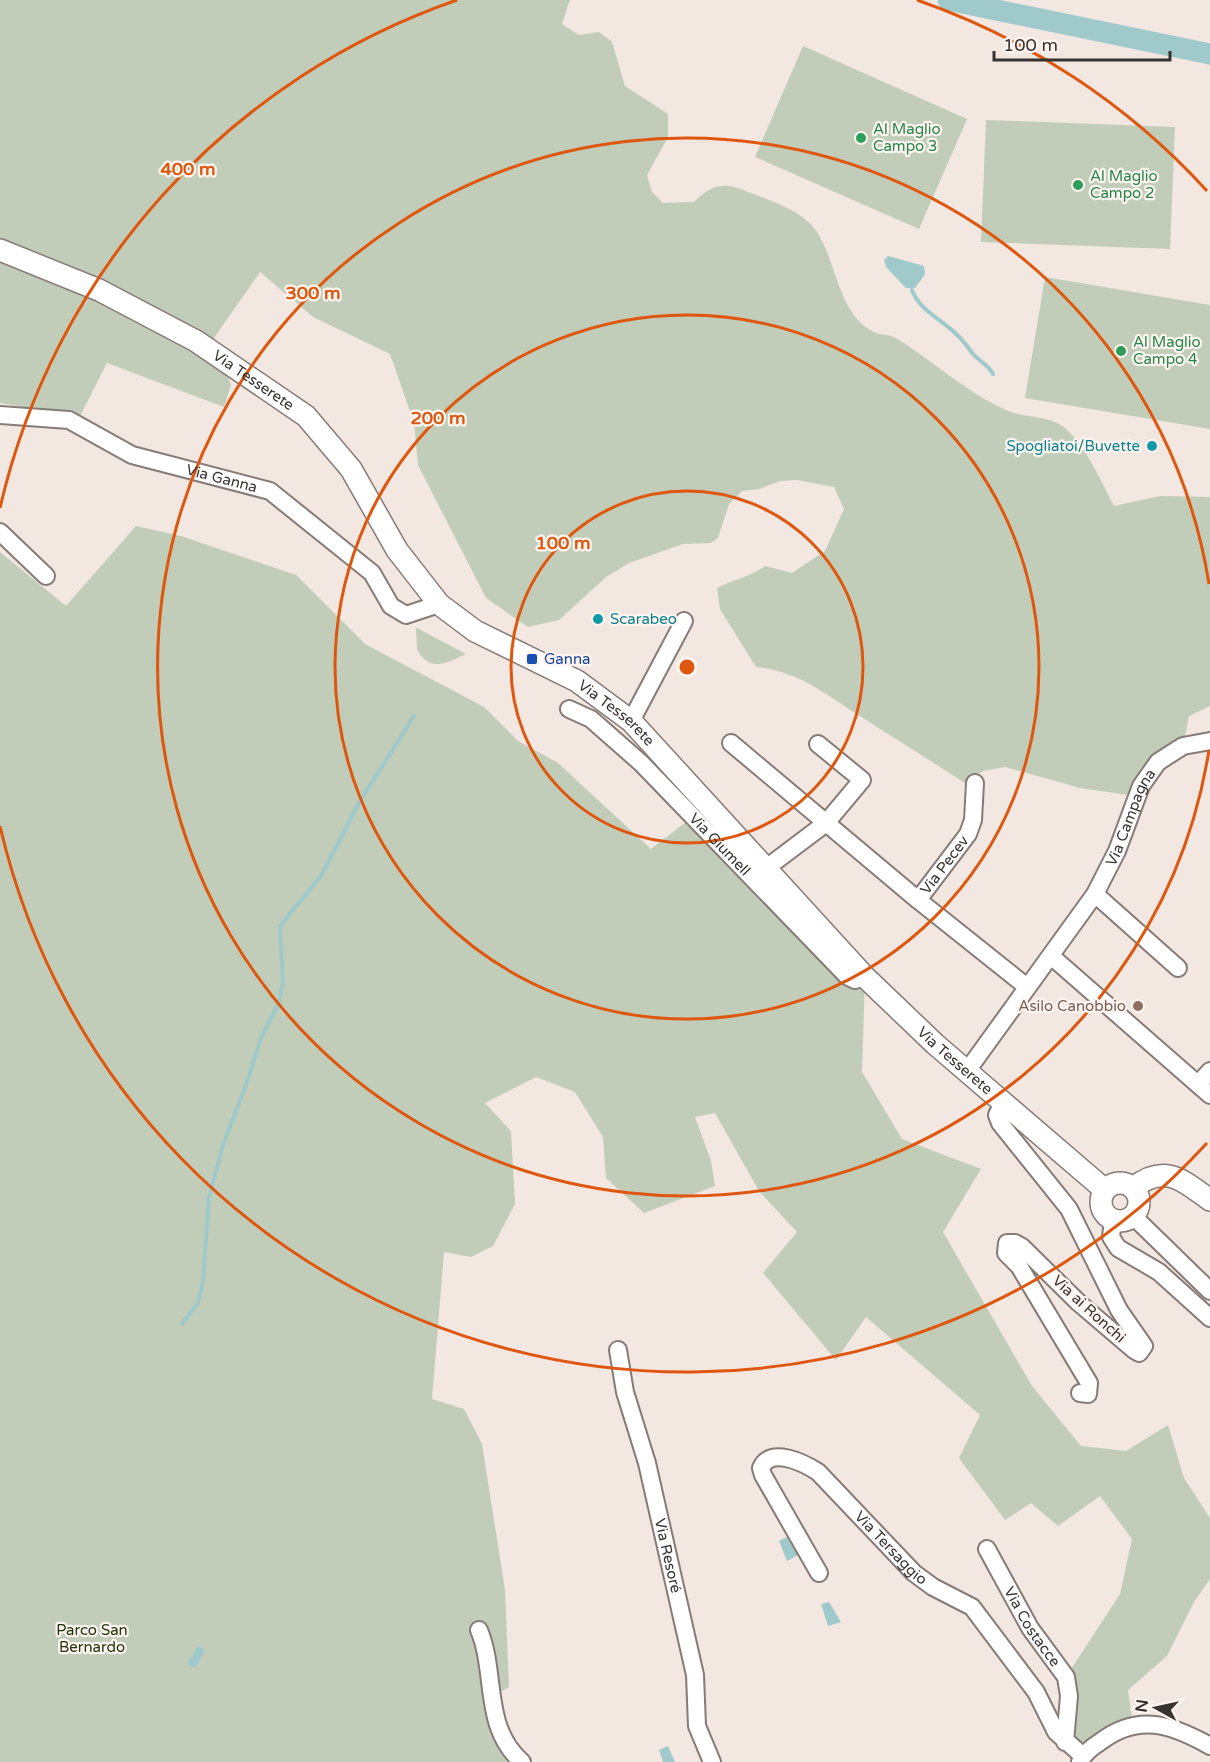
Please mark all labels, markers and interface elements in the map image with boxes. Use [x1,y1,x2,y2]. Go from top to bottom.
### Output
scale bar [994,24,1170,62]
text: 100 m [1003,34,1058,56]
place label: Al Maglio Campo 3 [873,120,941,155]
marker: Al Maglio Campo 3 [854,131,868,145]
text: 400 m [160,158,216,180]
place label: Al Maglio Campo 2 [1090,167,1158,202]
marker: Al Maglio Campo 2 [1071,178,1085,192]
text: 300 m [285,282,341,304]
place label: Al Maglio Campo 4 [1133,333,1201,368]
marker: Al Maglio Campo 4 [1114,344,1128,358]
street label: Via Tesserete [210,346,297,414]
text: 200 m [410,407,466,429]
place label: Spogliatoi/Buvette [1006,437,1140,455]
marker: Spogliatoi/Buvette [1145,439,1159,453]
street label: Via Ganna [184,461,259,496]
text: 100 m [535,532,591,554]
place label: Scarabeo [610,610,677,628]
marker: Scarabeo [591,612,605,626]
place label: Ganna [544,650,591,668]
marker: Ganna [525,652,539,666]
centre of rings [677,657,697,677]
street label: Via Tesserete [575,676,658,750]
street label: Via Campagna [1102,765,1159,869]
street label: Via Giumell [685,809,754,880]
street label: Via Pecev [916,832,973,898]
place label: Asilo Canobbio [1018,997,1126,1015]
marker: Asilo Canobbio [1131,999,1145,1013]
street label: Via Tesserete [913,1023,996,1098]
street label: Via ai Ronchi [1049,1271,1129,1347]
street label: Via Tersaggio [851,1507,931,1589]
street label: Via Resoré [651,1517,685,1595]
street label: Via Costacce [1000,1584,1064,1670]
park label: Parco San Bernardo [56,1621,128,1656]
north arrow [1126,1678,1186,1738]
text: N [1131,1698,1153,1714]

